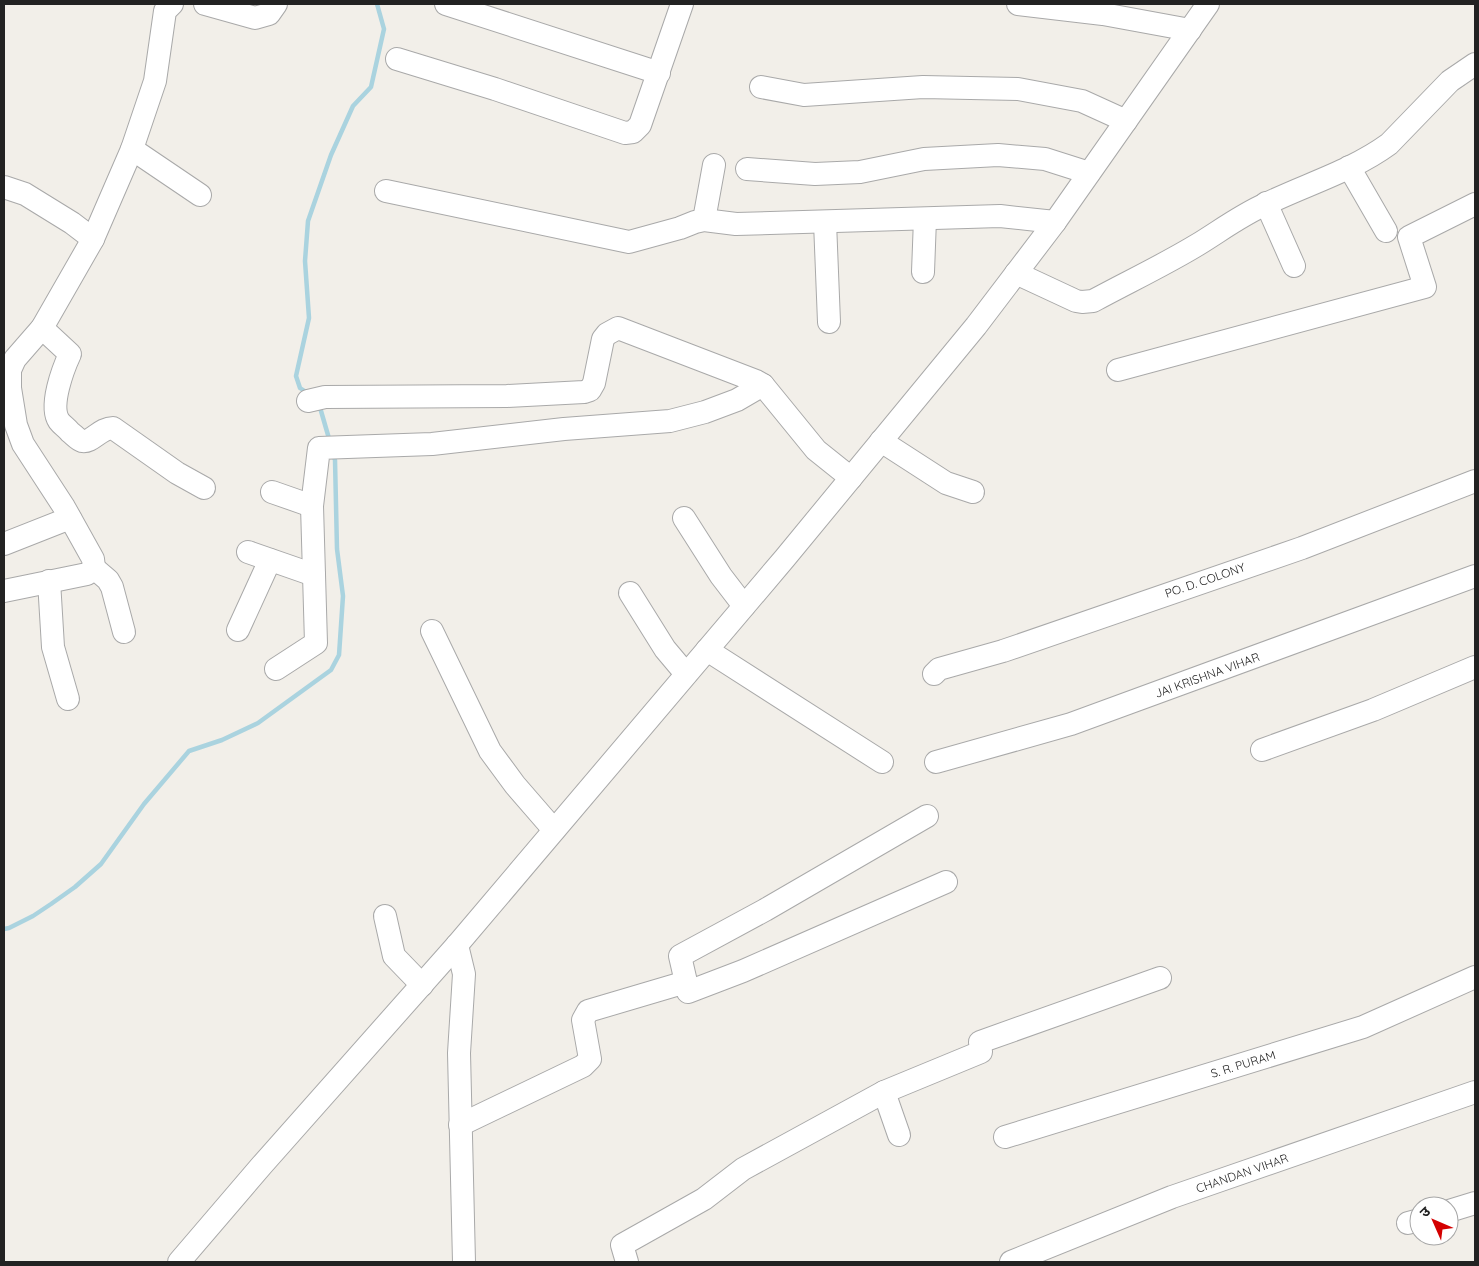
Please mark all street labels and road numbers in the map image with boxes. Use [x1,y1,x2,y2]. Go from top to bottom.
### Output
street label: PO. D. COLONY [1163,559,1247,601]
street label: JAI KRISHNA VIHAR [1153,649,1261,701]
street label: S. R. PURAM [1209,1047,1277,1081]
street label: CHANDAN VIHAR [1194,1150,1290,1196]

